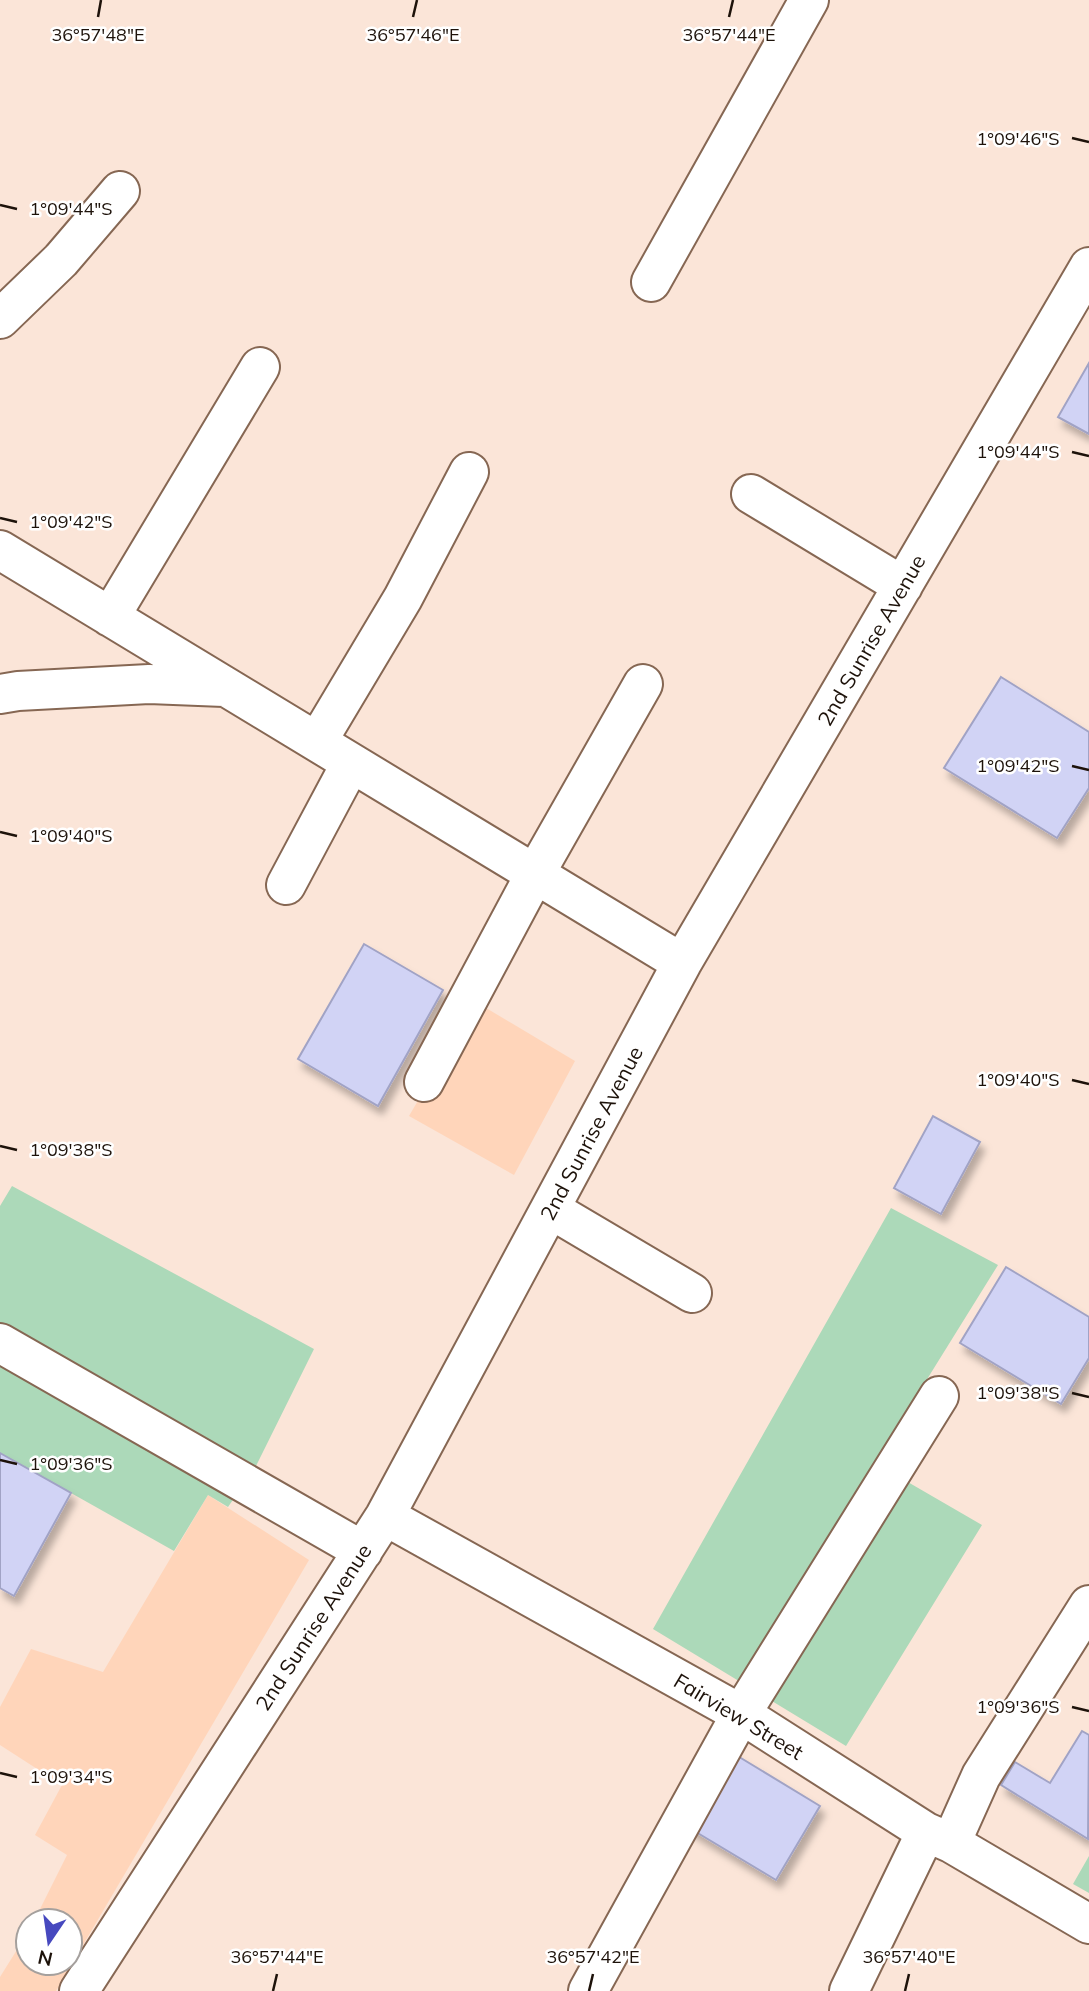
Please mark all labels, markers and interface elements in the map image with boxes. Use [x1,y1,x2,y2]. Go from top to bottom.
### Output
text: 36°57'48"E [51,23,145,46]
text: 36°57'46"E [366,23,460,46]
text: 36°57'44"E [682,23,776,46]
text: 1°09'46"S [977,127,1059,150]
text: 1°09'44"S [30,197,112,220]
text: 1°09'44"S [977,440,1059,463]
text: 1°09'42"S [30,510,112,533]
street label: 2nd Sunrise Avenue [811,550,931,730]
text: 1°09'42"S [977,754,1059,777]
text: 1°09'40"S [30,824,112,847]
street label: 2nd Sunrise Avenue [534,1041,648,1225]
text: 1°09'40"S [977,1068,1059,1091]
text: 1°09'38"S [30,1138,112,1161]
text: 1°09'38"S [977,1381,1059,1404]
text: 1°09'36"S [30,1452,112,1475]
street label: 2nd Sunrise Avenue [249,1539,377,1715]
street label: Fairview Street [670,1667,808,1765]
text: 1°09'36"S [977,1695,1059,1718]
text: 1°09'34"S [30,1765,112,1788]
north arrow [14,1907,84,1977]
text: N [35,1945,55,1972]
text: 36°57'44"E [230,1945,324,1968]
text: 36°57'42"E [546,1945,640,1968]
text: 36°57'40"E [862,1945,956,1968]

